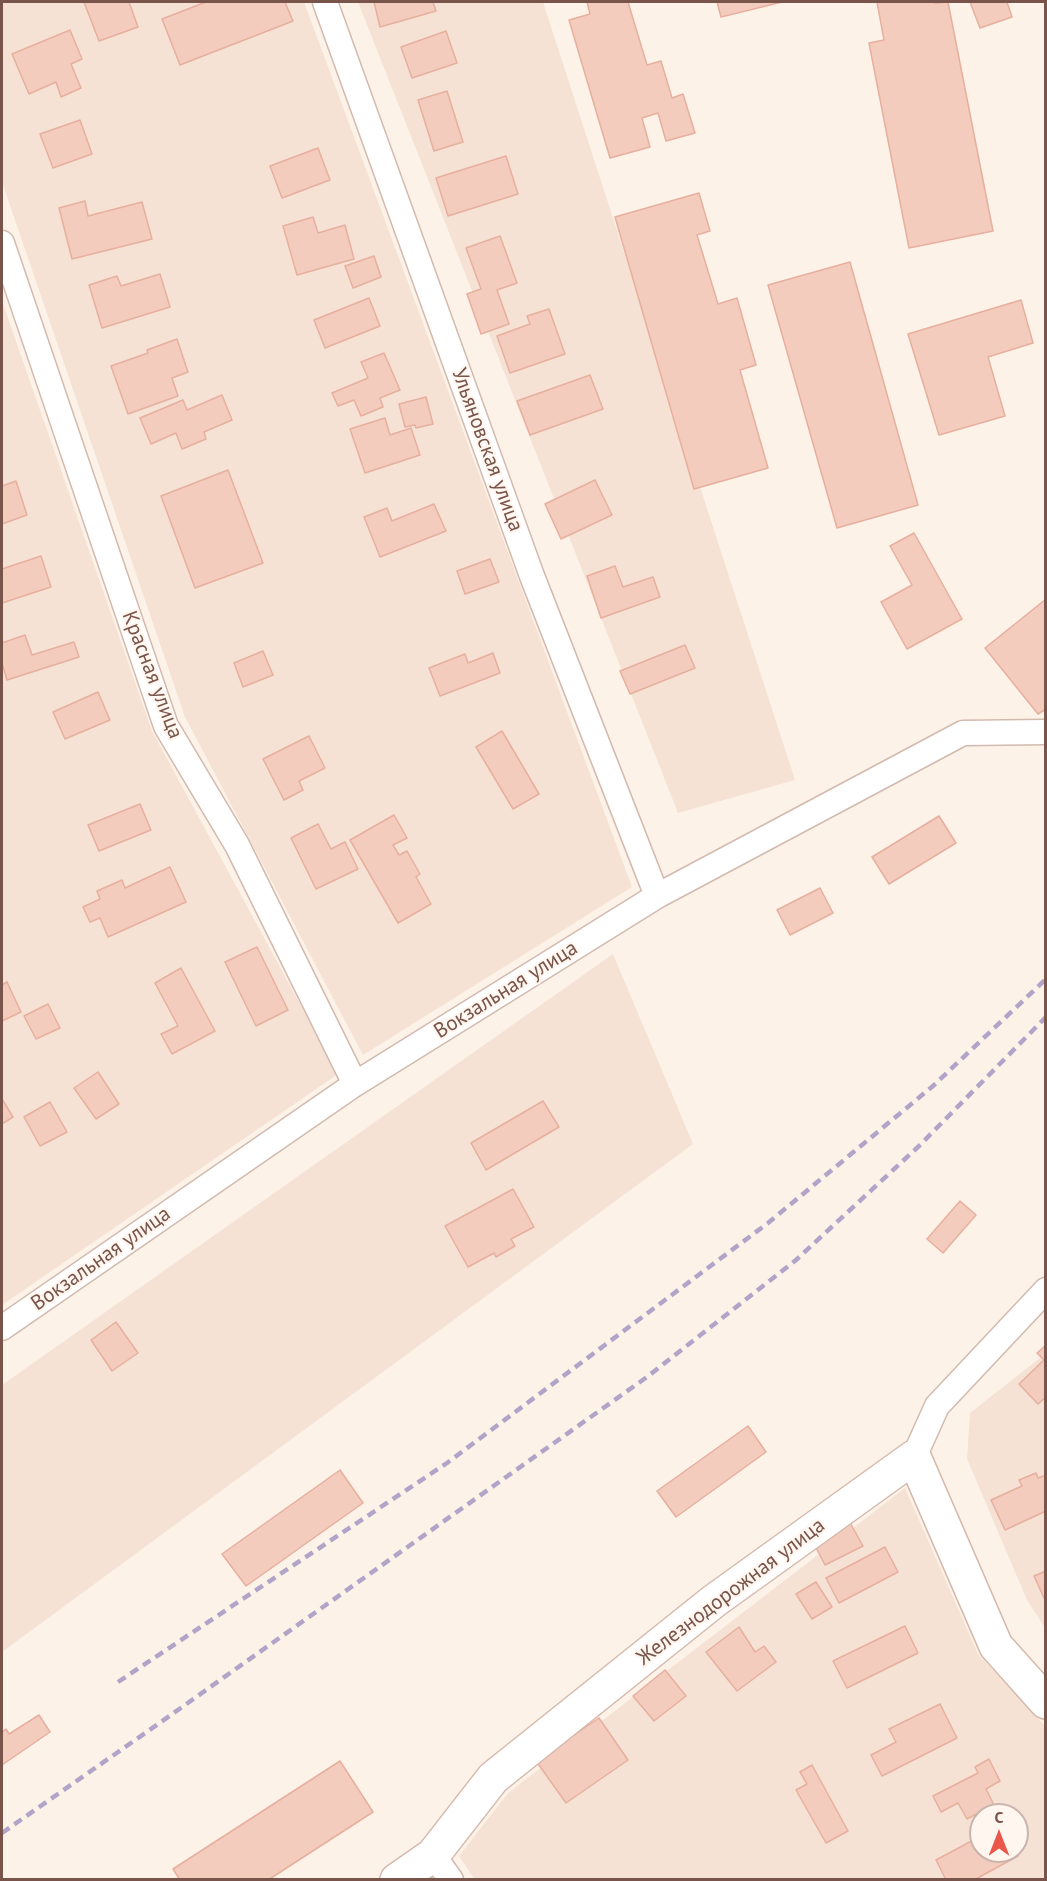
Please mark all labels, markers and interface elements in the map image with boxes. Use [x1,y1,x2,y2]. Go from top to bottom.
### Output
street label: Ульяновская улица [446,365,528,535]
street label: Красная улица [116,608,188,742]
street label: Вокзальная улица [430,936,582,1044]
street label: Вокзальная улица [26,1202,176,1316]
street label: Железнодорожная улица [632,1513,830,1671]
north arrow [969,1803,1029,1863]
text: С [995,1807,1003,1827]

